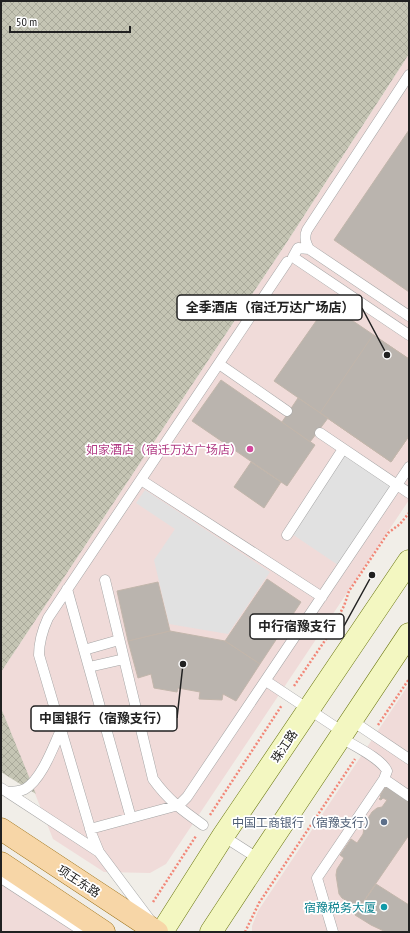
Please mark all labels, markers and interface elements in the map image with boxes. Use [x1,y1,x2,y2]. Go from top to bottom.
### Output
scale bar [10,8,130,34]
text: 50 m [16,14,37,29]
callout: 全季酒店（宿迁万达广场店） [177,295,362,320]
text: 全季酒店（宿迁万达广场店） [185,299,355,316]
place label: 如家酒店（宿迁万达广场店） [86,442,242,457]
marker: 如家酒店（宿迁万达广场店） [245,444,255,454]
callout: 中行宿豫支行 [250,614,344,639]
text: 中行宿豫支行 [258,618,336,635]
callout: 中国银行（宿豫支行） [31,706,177,731]
text: 中国银行（宿豫支行） [39,710,169,727]
street label: 珠江路 [268,727,300,765]
place label: 中国工商银行（宿豫支行） [232,815,376,830]
marker: 中国工商银行（宿豫支行） [379,817,389,827]
street label: 项王东路 [55,862,103,900]
place label: 宿豫税务大厦 [304,900,376,915]
marker: 宿豫税务大厦 [379,902,389,912]

